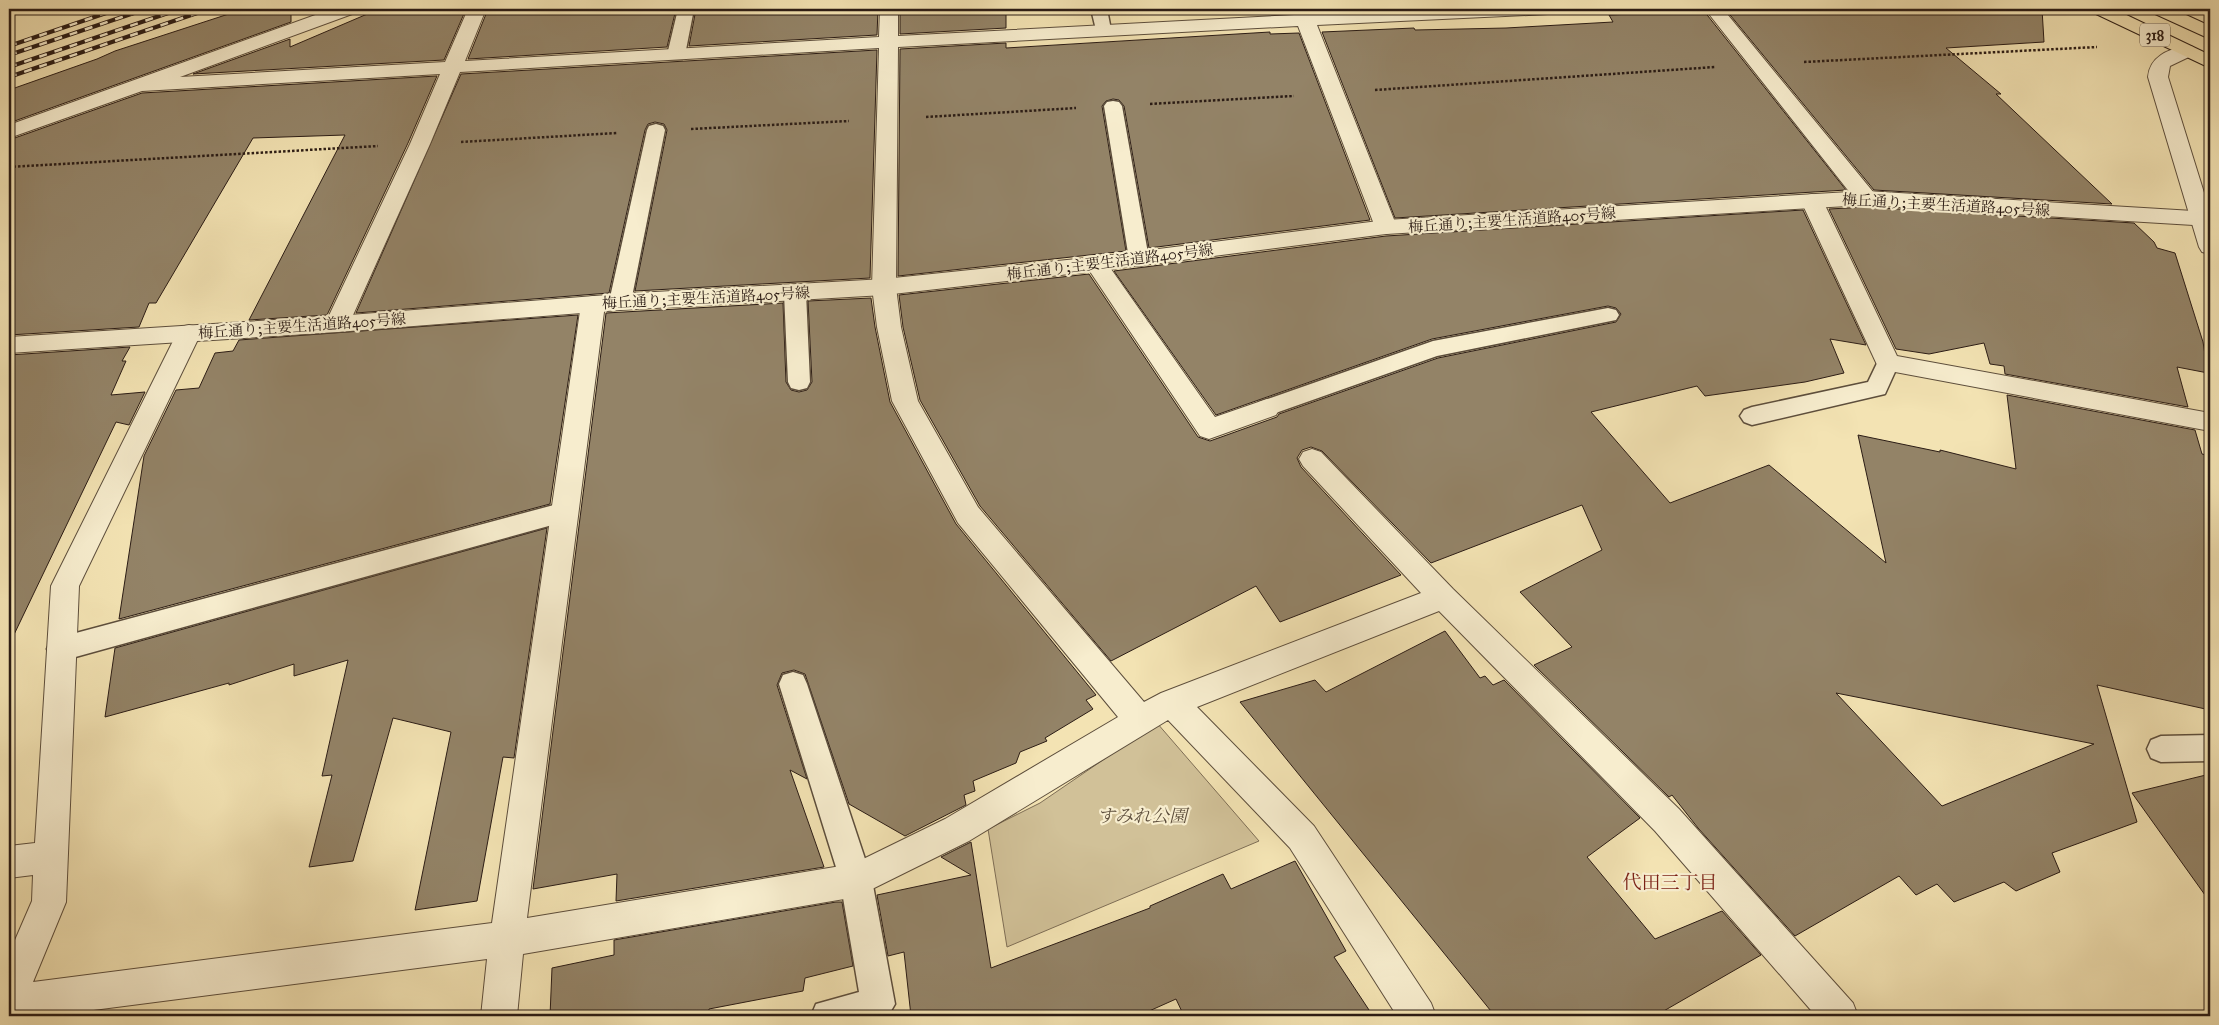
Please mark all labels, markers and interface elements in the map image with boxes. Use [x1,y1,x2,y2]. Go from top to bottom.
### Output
road number: 318 [2140,24,2170,46]
street label: 梅丘通り;主要生活道路405号線 [1842,191,2050,219]
street label: 梅丘通り;主要生活道路405号線 [1407,204,1617,236]
street label: 梅丘通り;主要生活道路405号線 [1006,240,1214,284]
street label: 梅丘通り;主要生活道路405号線 [602,284,810,312]
street label: 梅丘通り;主要生活道路405号線 [197,310,407,342]
park label: すみれ公園 [1097,805,1190,827]
district label: 代田三丁目 [1622,871,1718,894]

